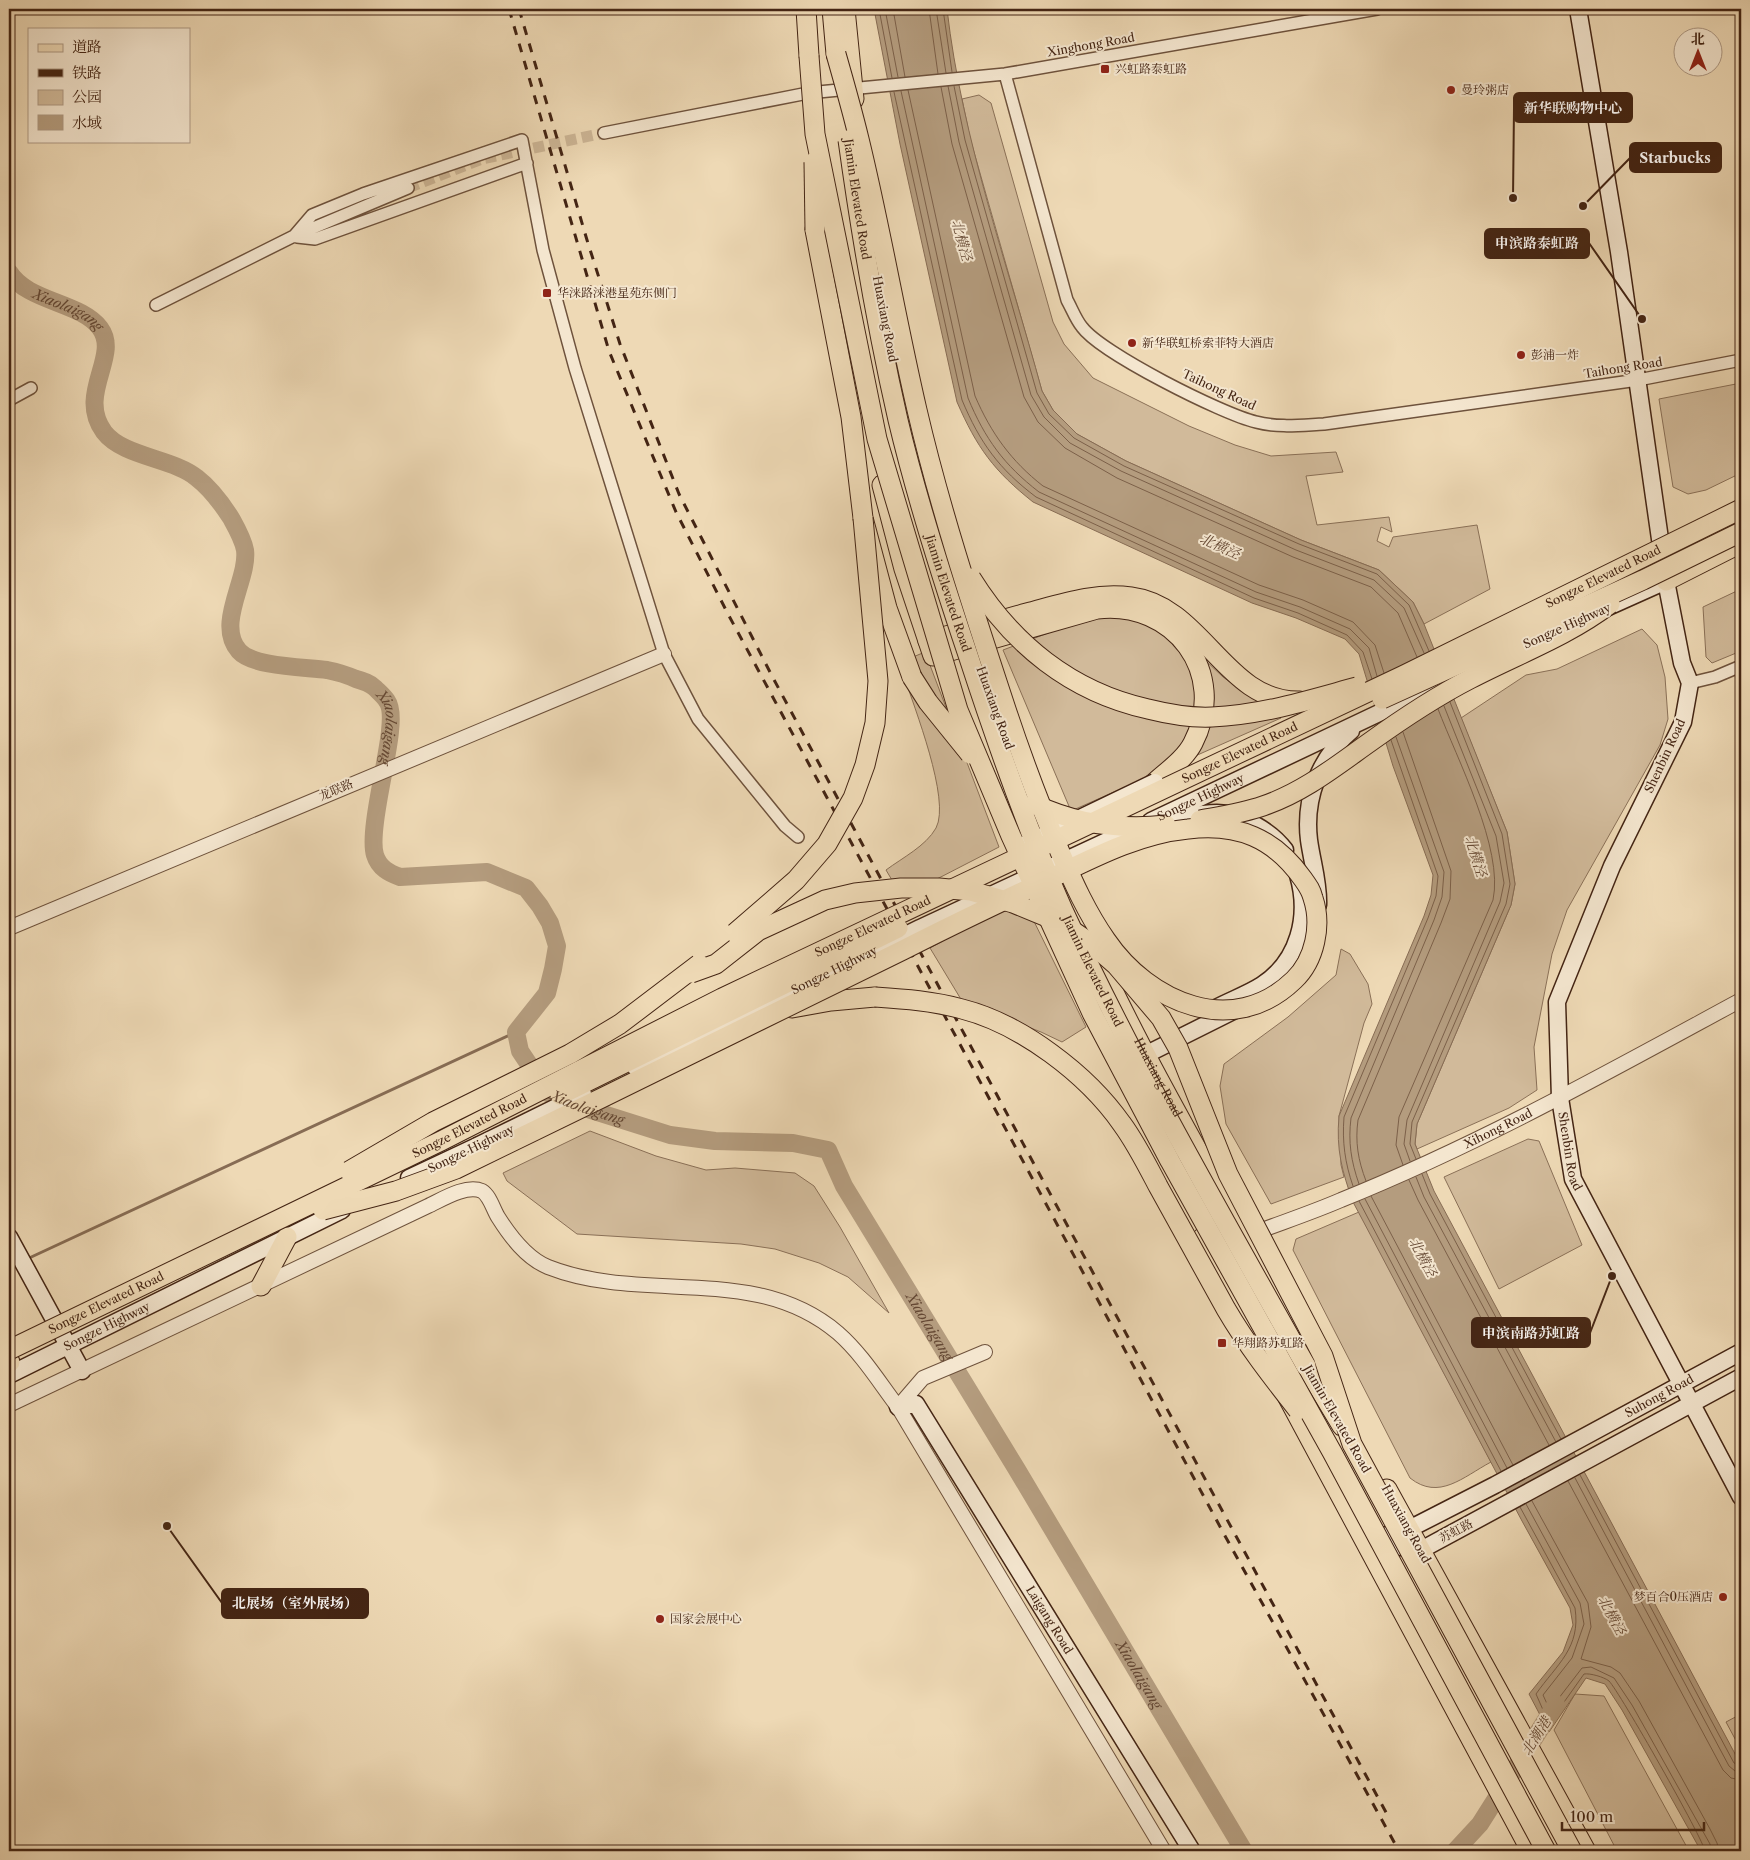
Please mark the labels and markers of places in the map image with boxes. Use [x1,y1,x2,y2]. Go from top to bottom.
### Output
place label: 兴虹路泰虹路 [1115,61,1187,76]
marker: 兴虹路泰虹路 [1099,63,1111,75]
place label: 曼玲粥店 [1461,82,1509,97]
marker: 曼玲粥店 [1445,84,1457,96]
callout: 新华联购物中心 [1514,93,1632,122]
callout: Starbucks [1630,143,1721,172]
callout: 申滨路泰虹路 [1485,229,1589,258]
place label: 华涞路涞港星苑东侧门 [557,285,677,300]
marker: 华涞路涞港星苑东侧门 [541,287,553,299]
place label: 新华联虹桥索菲特大酒店 [1142,335,1274,350]
marker: 新华联虹桥索菲特大酒店 [1126,337,1138,349]
place label: 彭浦一炸 [1531,347,1579,362]
marker: 彭浦一炸 [1515,349,1527,361]
callout: 申滨南路苏虹路 [1472,1318,1590,1347]
place label: 华翔路苏虹路 [1232,1335,1304,1350]
marker: 华翔路苏虹路 [1216,1337,1228,1349]
callout: 北展场（室外展场） [222,1589,368,1618]
place label: 梦百合0压酒店 [1633,1589,1713,1604]
marker: 梦百合0压酒店 [1717,1591,1729,1603]
place label: 国家会展中心 [670,1611,742,1626]
marker: 国家会展中心 [654,1613,666,1625]

